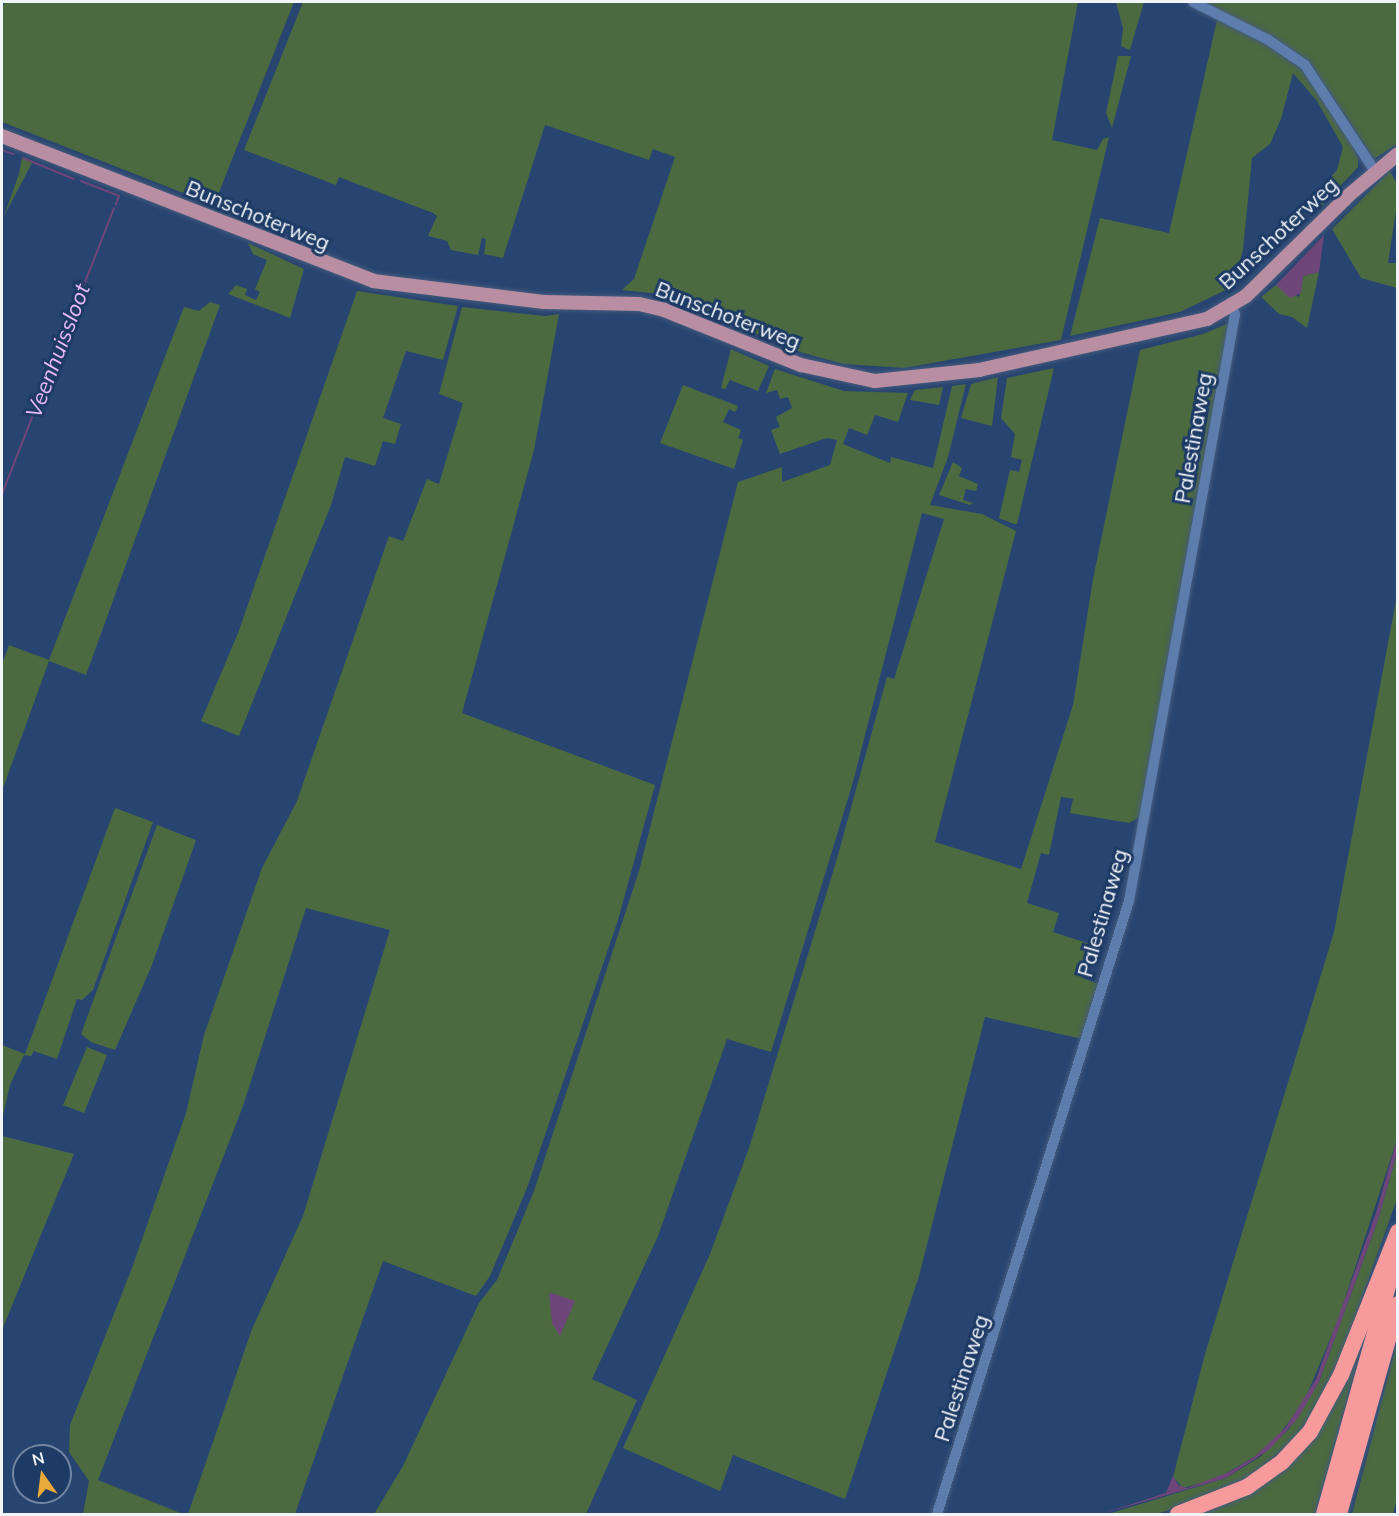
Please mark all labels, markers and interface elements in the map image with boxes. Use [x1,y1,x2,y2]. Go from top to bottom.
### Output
street label: Bunschoterweg [1214,172,1342,294]
street label: Bunschoterweg [182,175,334,255]
street label: Bunschoterweg [652,276,804,354]
water label: Veenhuissloot [20,280,96,422]
street label: Palestinaweg [1169,371,1217,505]
street label: Palestinaweg [1072,846,1132,980]
street label: Palestinaweg [929,1311,993,1445]
north arrow [12,1444,72,1504]
text: N [30,1447,46,1470]

